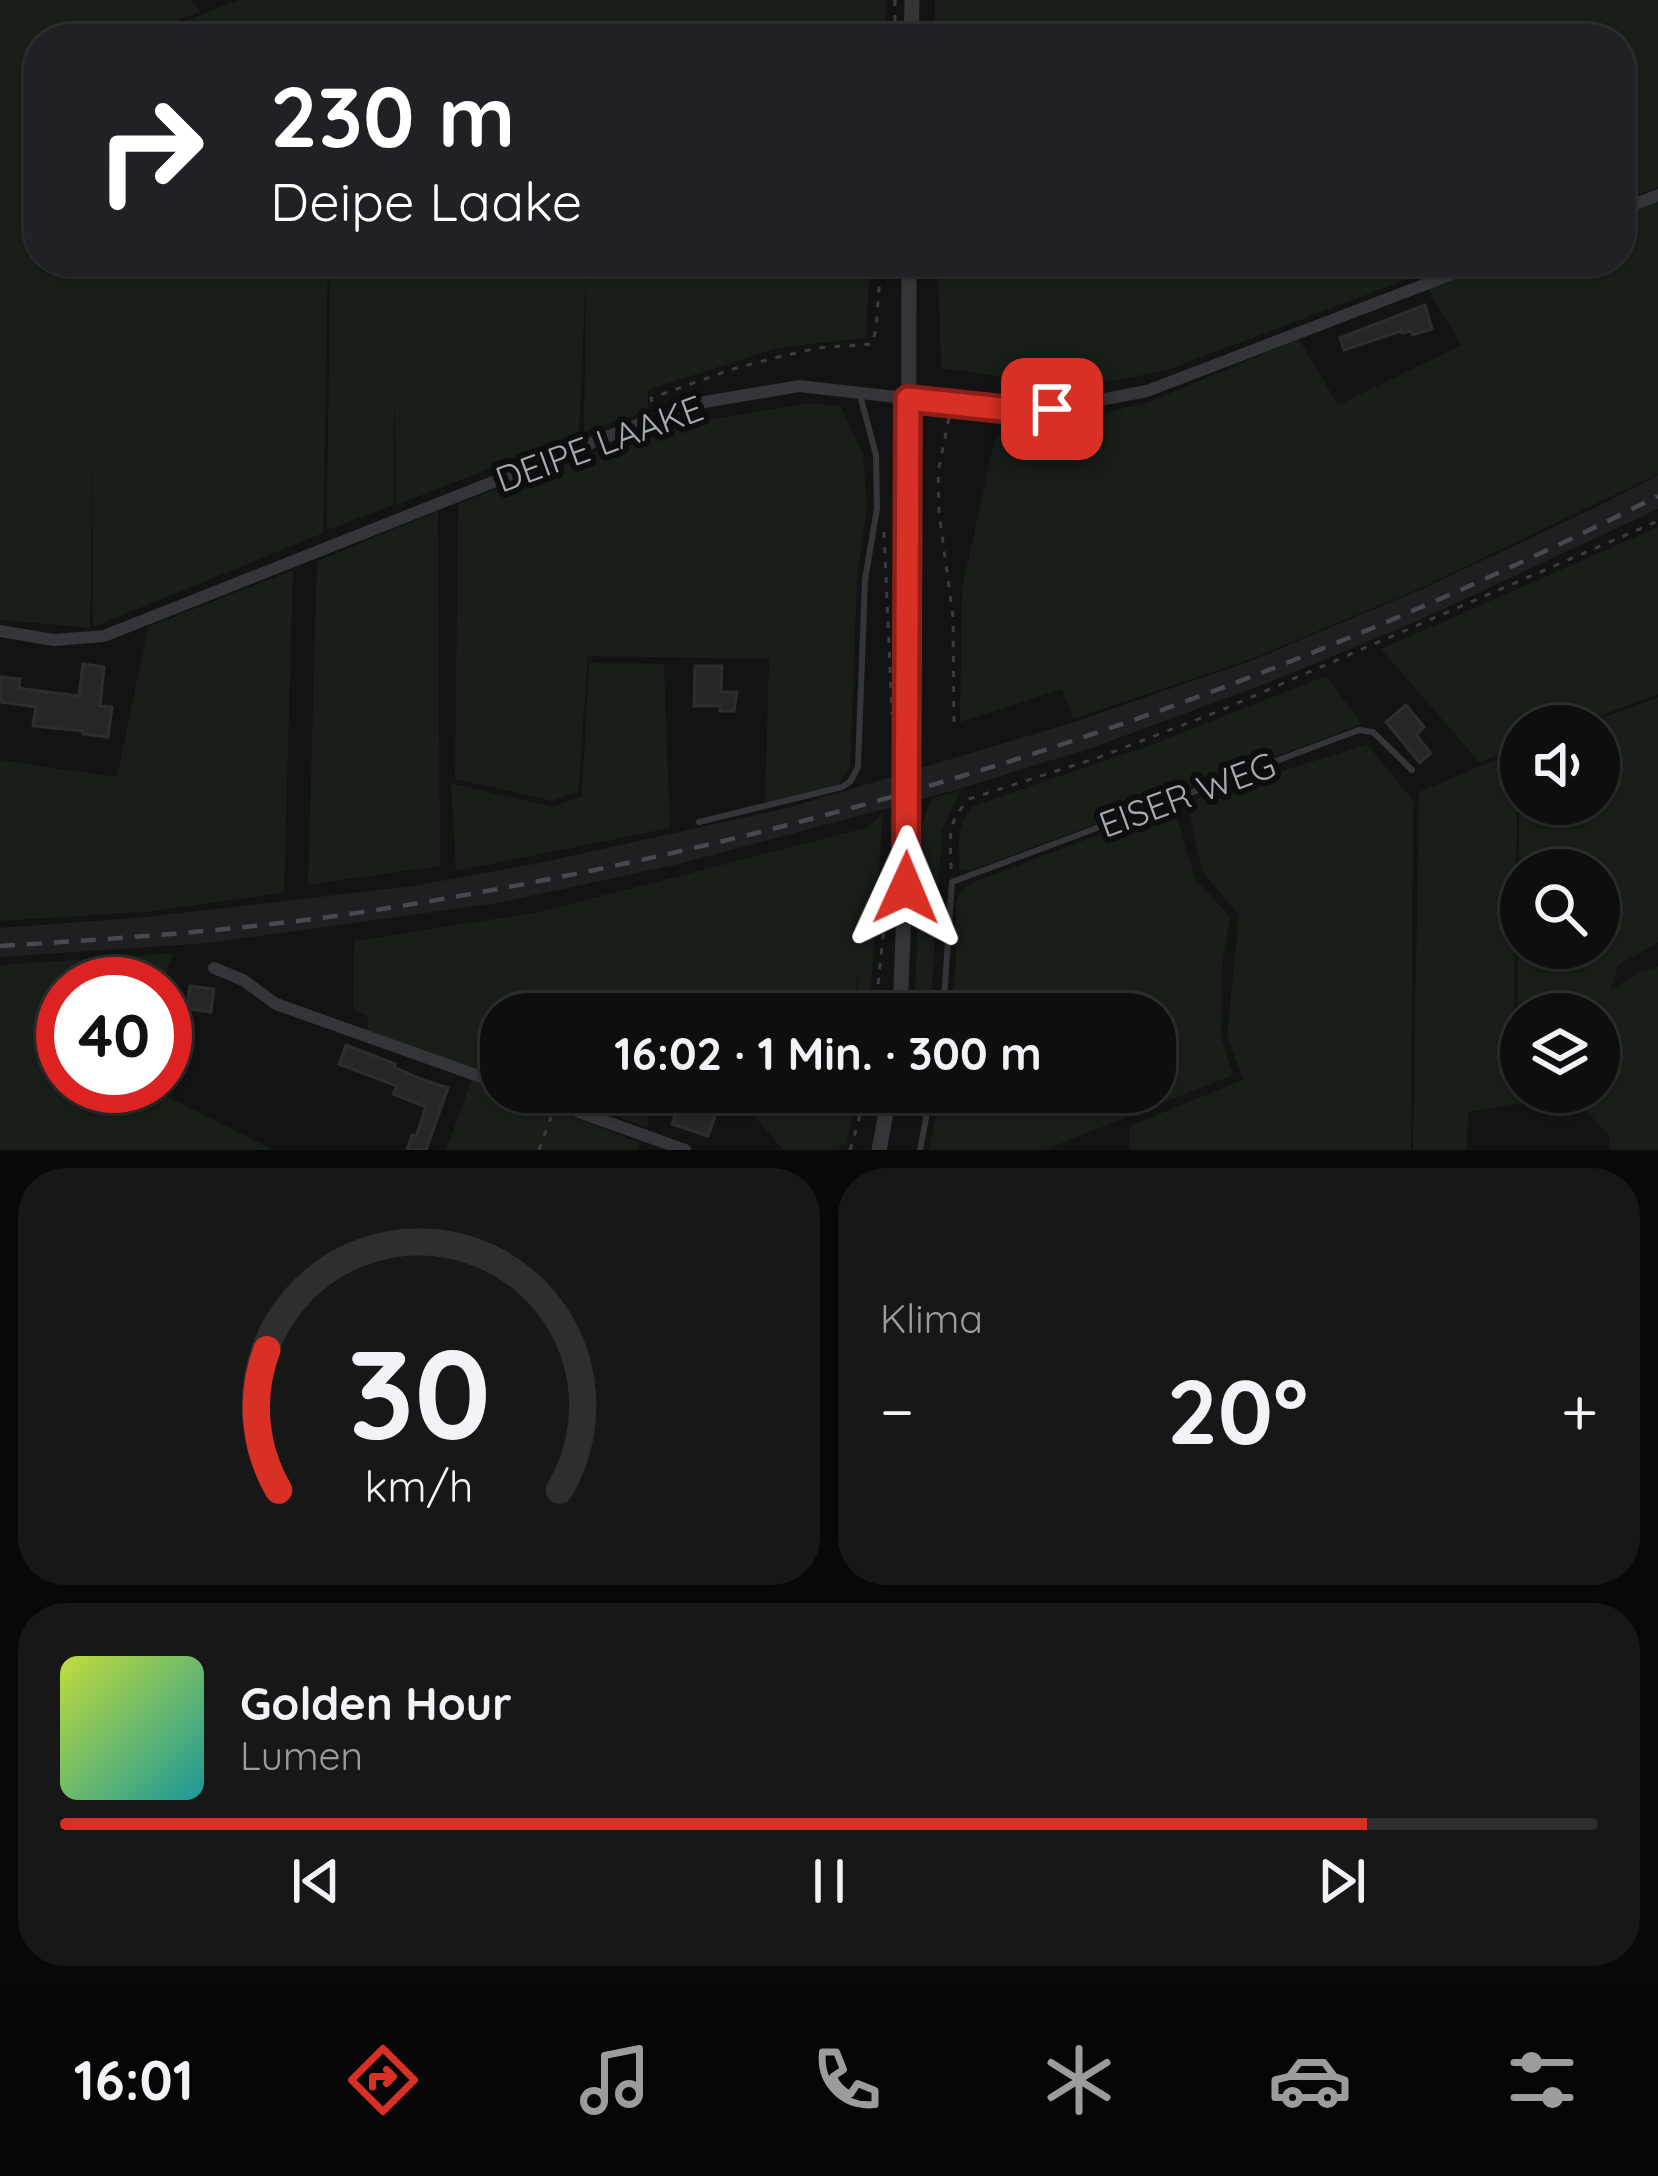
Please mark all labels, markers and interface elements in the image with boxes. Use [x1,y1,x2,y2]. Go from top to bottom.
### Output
text: 230 m [270,63,515,168]
icon: right [72,72,228,228]
text: Deipe Laake [270,167,582,235]
pin [1001,358,1103,460]
icon: arrive [1019,376,1085,442]
street label: DEIPE LAAKE [489,385,709,501]
map controls [1500,705,1620,1113]
button: sound [1500,705,1620,825]
street label: EISER WEG [1093,741,1281,847]
position arrow [843,825,969,951]
button: search [1500,849,1620,969]
speed limit sign: 40 [36,957,192,1113]
button: layers [1500,993,1620,1113]
text: 16:02 · 1 Min. · 300 m [614,1025,1042,1081]
text: Klima [880,1294,983,1343]
text: 30 [347,1314,491,1470]
text: 20° [1167,1354,1308,1467]
text: − [880,1369,914,1452]
text: + [1561,1369,1598,1452]
text: km/h [365,1458,473,1512]
text: Golden Hour [240,1675,512,1731]
text: Lumen [240,1731,363,1780]
icon: previous [283,1848,349,1914]
icon: pause [796,1848,862,1914]
icon: next [1309,1848,1375,1914]
icon: directions [341,2038,425,2122]
icon: music [573,2038,657,2122]
icon: phone [805,2038,889,2122]
icon: climate [1037,2038,1121,2122]
icon: car [1268,2038,1352,2122]
icon: filters [1500,2038,1584,2122]
text: 16:01 [74,2046,194,2114]

